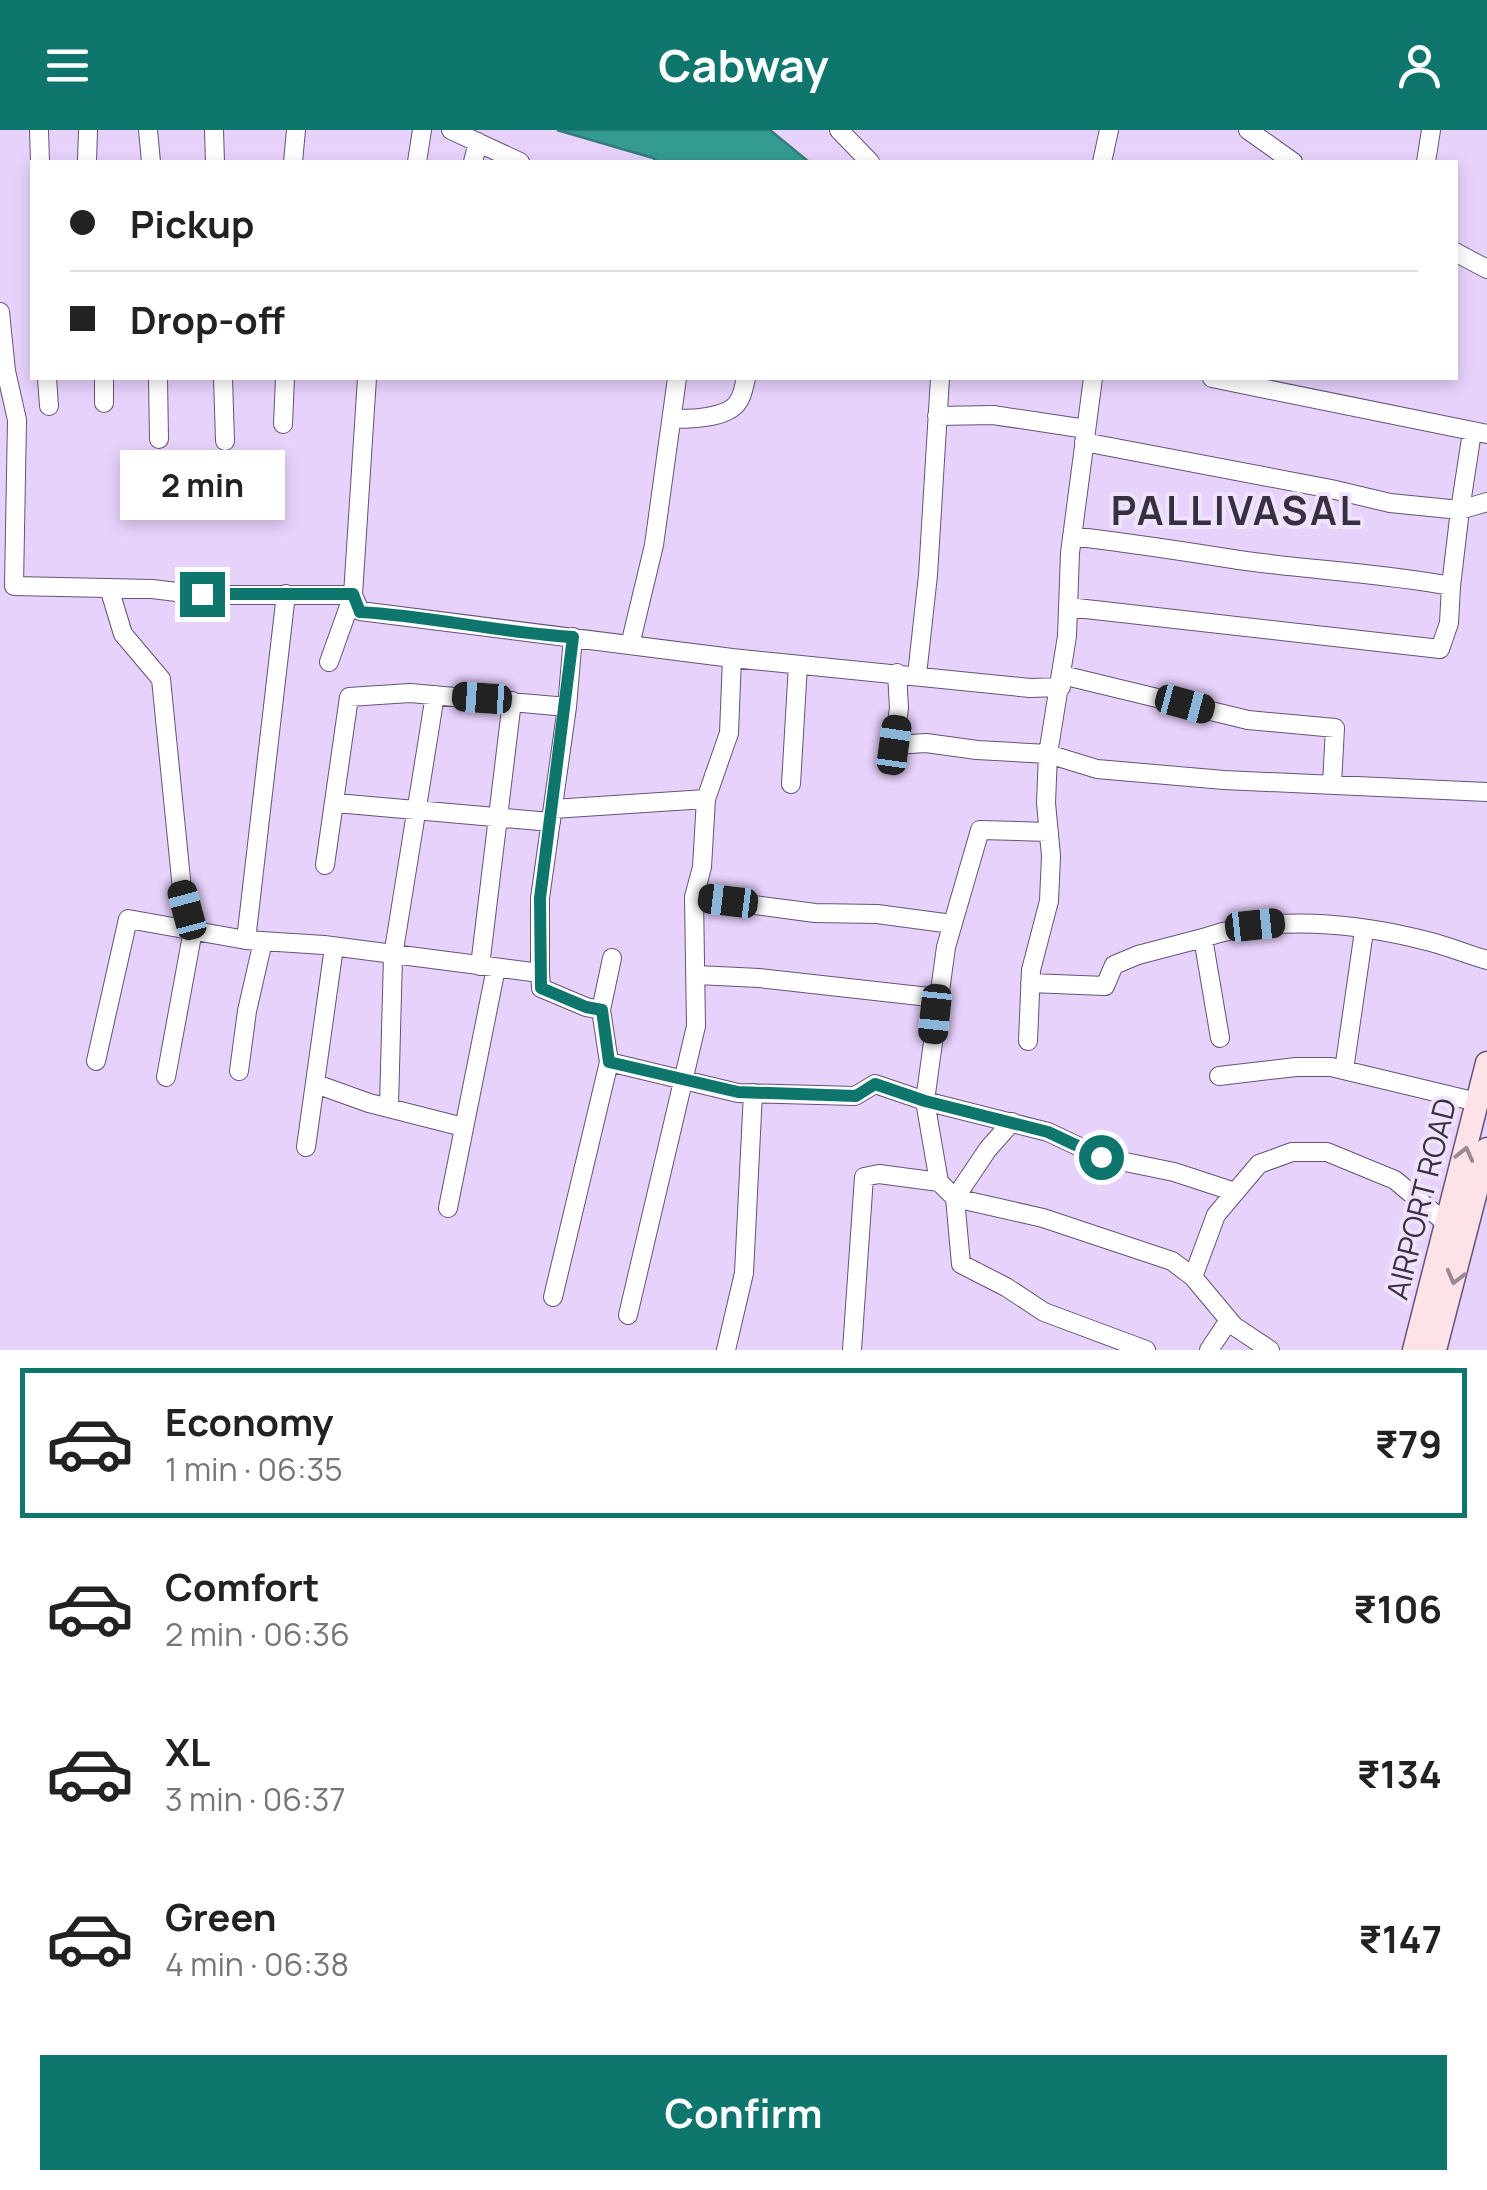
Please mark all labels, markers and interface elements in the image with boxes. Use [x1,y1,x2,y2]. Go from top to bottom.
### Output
text: Cabway [658,34,829,96]
icon: menu [40,38,95,93]
icon: person [1392,38,1447,93]
text: Pickup [130,197,254,249]
text: Drop-off [130,293,285,345]
callout: 2 min [120,449,284,519]
text: 2 min [161,463,244,507]
district label: PALLIVASAL [1111,482,1363,537]
route end [180,572,225,617]
car [451,681,513,715]
car [1152,682,1218,726]
car [875,713,913,777]
car [165,877,209,943]
car [696,882,760,920]
car [1224,907,1286,943]
car [917,983,953,1045]
street label: AIRPORT ROAD [1376,1094,1465,1303]
route start [1079,1135,1124,1180]
one-way arrow [1453,1146,1474,1163]
one-way arrow [1445,1268,1466,1285]
text: Economy [165,1395,334,1447]
icon: car [45,1398,135,1488]
text: ₹79 [1375,1417,1442,1469]
text: 1 min · 06:35 [165,1447,343,1491]
text: Comfort [165,1560,319,1612]
icon: car [45,1563,135,1653]
text: ₹106 [1353,1582,1442,1634]
text: 2 min · 06:36 [165,1612,350,1656]
text: XL [165,1725,210,1777]
icon: car [45,1728,135,1818]
text: ₹134 [1357,1747,1442,1799]
text: 3 min · 06:37 [165,1777,345,1821]
text: Green [165,1890,277,1942]
icon: car [45,1893,135,1983]
text: ₹147 [1358,1912,1442,1964]
text: 4 min · 06:38 [165,1942,349,1986]
button: Confirm [40,2055,1447,2170]

